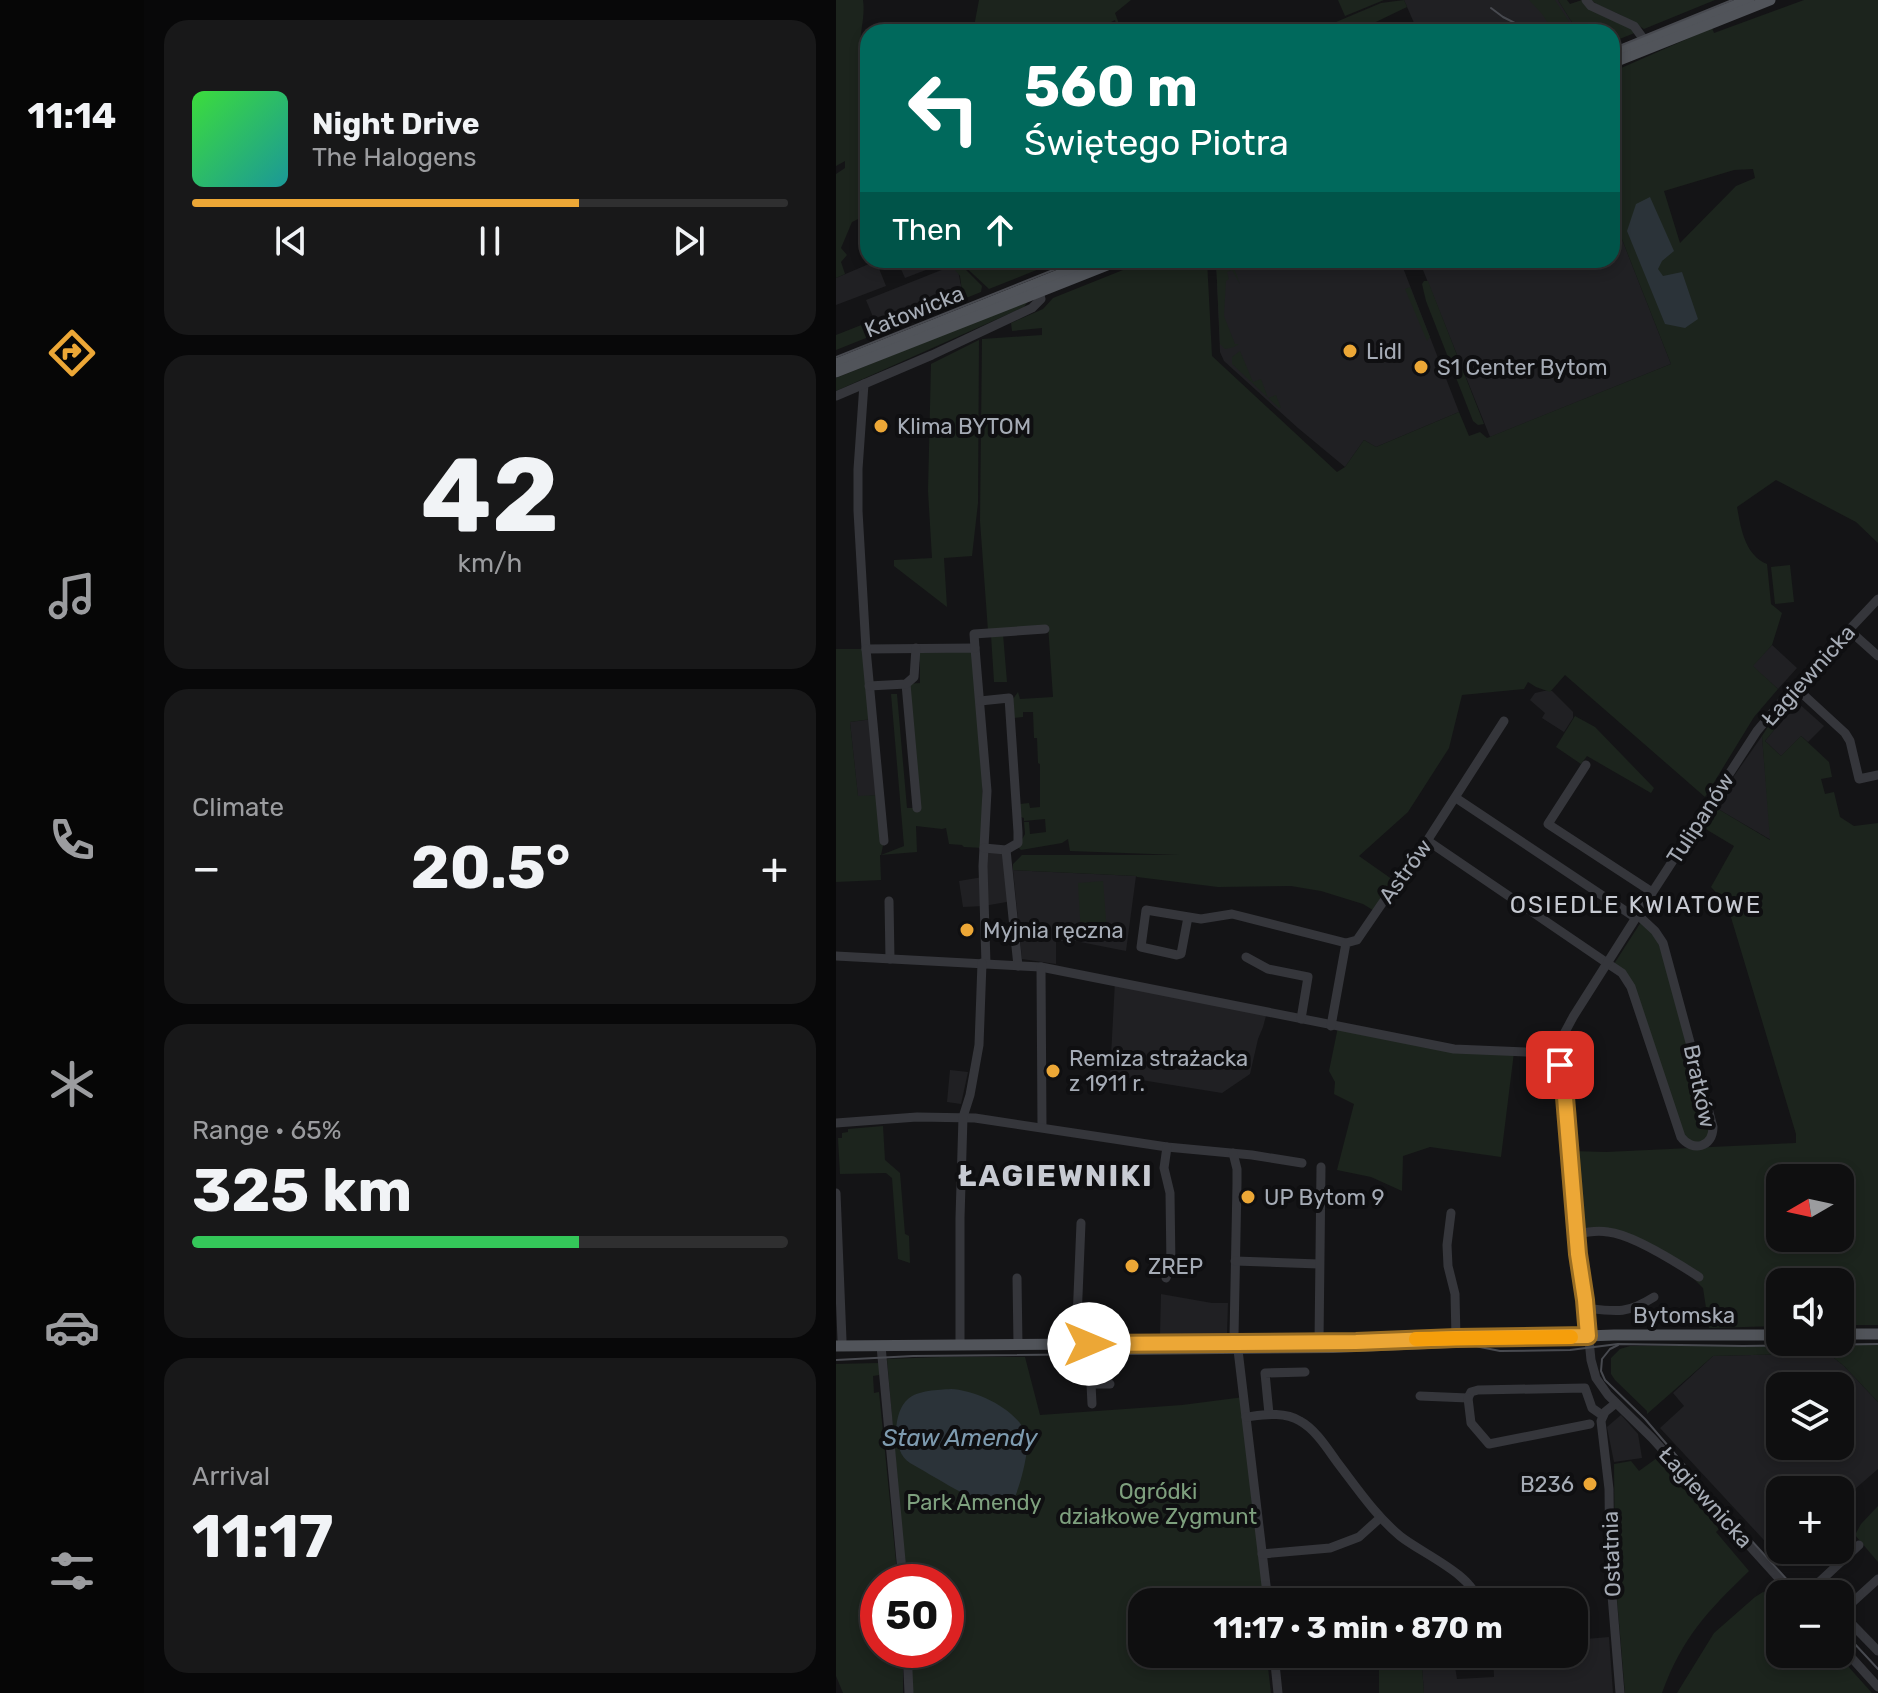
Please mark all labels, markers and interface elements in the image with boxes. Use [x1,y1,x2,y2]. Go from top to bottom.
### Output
text: 560 m [1024,54,1198,120]
icon: left [892,56,996,160]
text: 11:14 [28,94,116,137]
text: Night Drive [312,106,480,142]
text: Świętego Piotra [1024,121,1289,164]
text: The Halogens [312,142,477,173]
icon: ahead [978,208,1022,252]
text: Then [892,212,962,248]
icon: previous [269,219,313,263]
icon: pause [468,219,512,263]
icon: next [667,219,711,263]
street label: Katowicka [861,279,968,344]
icon: directions [44,325,100,381]
place label: Lidl [1366,338,1402,365]
marker: Lidl [1341,342,1359,360]
place label: S1 Center Bytom [1437,354,1607,381]
marker: S1 Center Bytom [1412,358,1430,376]
place label: Klima BYTOM [897,413,1031,440]
marker: Klima BYTOM [872,417,890,435]
text: 42 [421,434,559,557]
text: km/h [458,548,522,579]
icon: music [44,568,100,624]
street label: Łagiewnicka [1756,619,1861,732]
street label: Tulipanów [1661,768,1740,869]
text: Climate [192,792,284,823]
icon: phone [44,812,100,868]
text: 20.5° [411,832,571,903]
street label: Astrów [1373,834,1438,909]
text: − [192,842,221,894]
text: + [761,842,788,894]
district label: OSIEDLE KWIATOWE [1510,891,1762,919]
place label: Myjnia ręczna [983,917,1124,944]
marker: Myjnia ręczna [958,921,976,939]
pin [1526,1031,1594,1099]
street label: Bratków [1678,1042,1721,1130]
icon: arrive [1538,1043,1582,1087]
place label: Remiza strażacka z 1911 r. [1069,1045,1248,1097]
icon: climate [44,1056,100,1112]
marker: Remiza strażacka z 1911 r. [1044,1062,1062,1080]
text: Range · 65% [192,1115,341,1146]
text: 325 km [192,1155,412,1226]
district label: ŁAGIEWNIKI [958,1158,1154,1194]
north arrow [1766,1164,1854,1252]
map controls [1766,1164,1854,1668]
place label: UP Bytom 9 [1264,1184,1385,1211]
marker: UP Bytom 9 [1239,1188,1257,1206]
place label: ZREP [1148,1253,1203,1280]
marker: ZREP [1123,1257,1141,1275]
button: sound [1766,1268,1854,1356]
icon: car [44,1299,100,1355]
position arrow [1047,1302,1131,1386]
street label: Bytomska [1633,1302,1735,1329]
button: layers [1766,1372,1854,1460]
water label: Staw Amendy [882,1424,1038,1452]
street label: Łagiewnicka [1653,1441,1758,1554]
text: Arrival [192,1461,270,1492]
place label: B236 [1520,1471,1574,1498]
marker: B236 [1581,1475,1599,1493]
button: + [1766,1476,1854,1564]
park label: Ogródki działkowe Zygmunt [1059,1478,1257,1530]
park label: Park Amendy [906,1489,1042,1516]
text: 11:17 [192,1501,333,1572]
street label: Ostatnia [1597,1510,1626,1597]
icon: filters [44,1543,100,1599]
speed limit sign: 50 [860,1564,964,1668]
button: − [1766,1580,1854,1668]
text: 11:17 · 3 min · 870 m [1213,1610,1503,1646]

